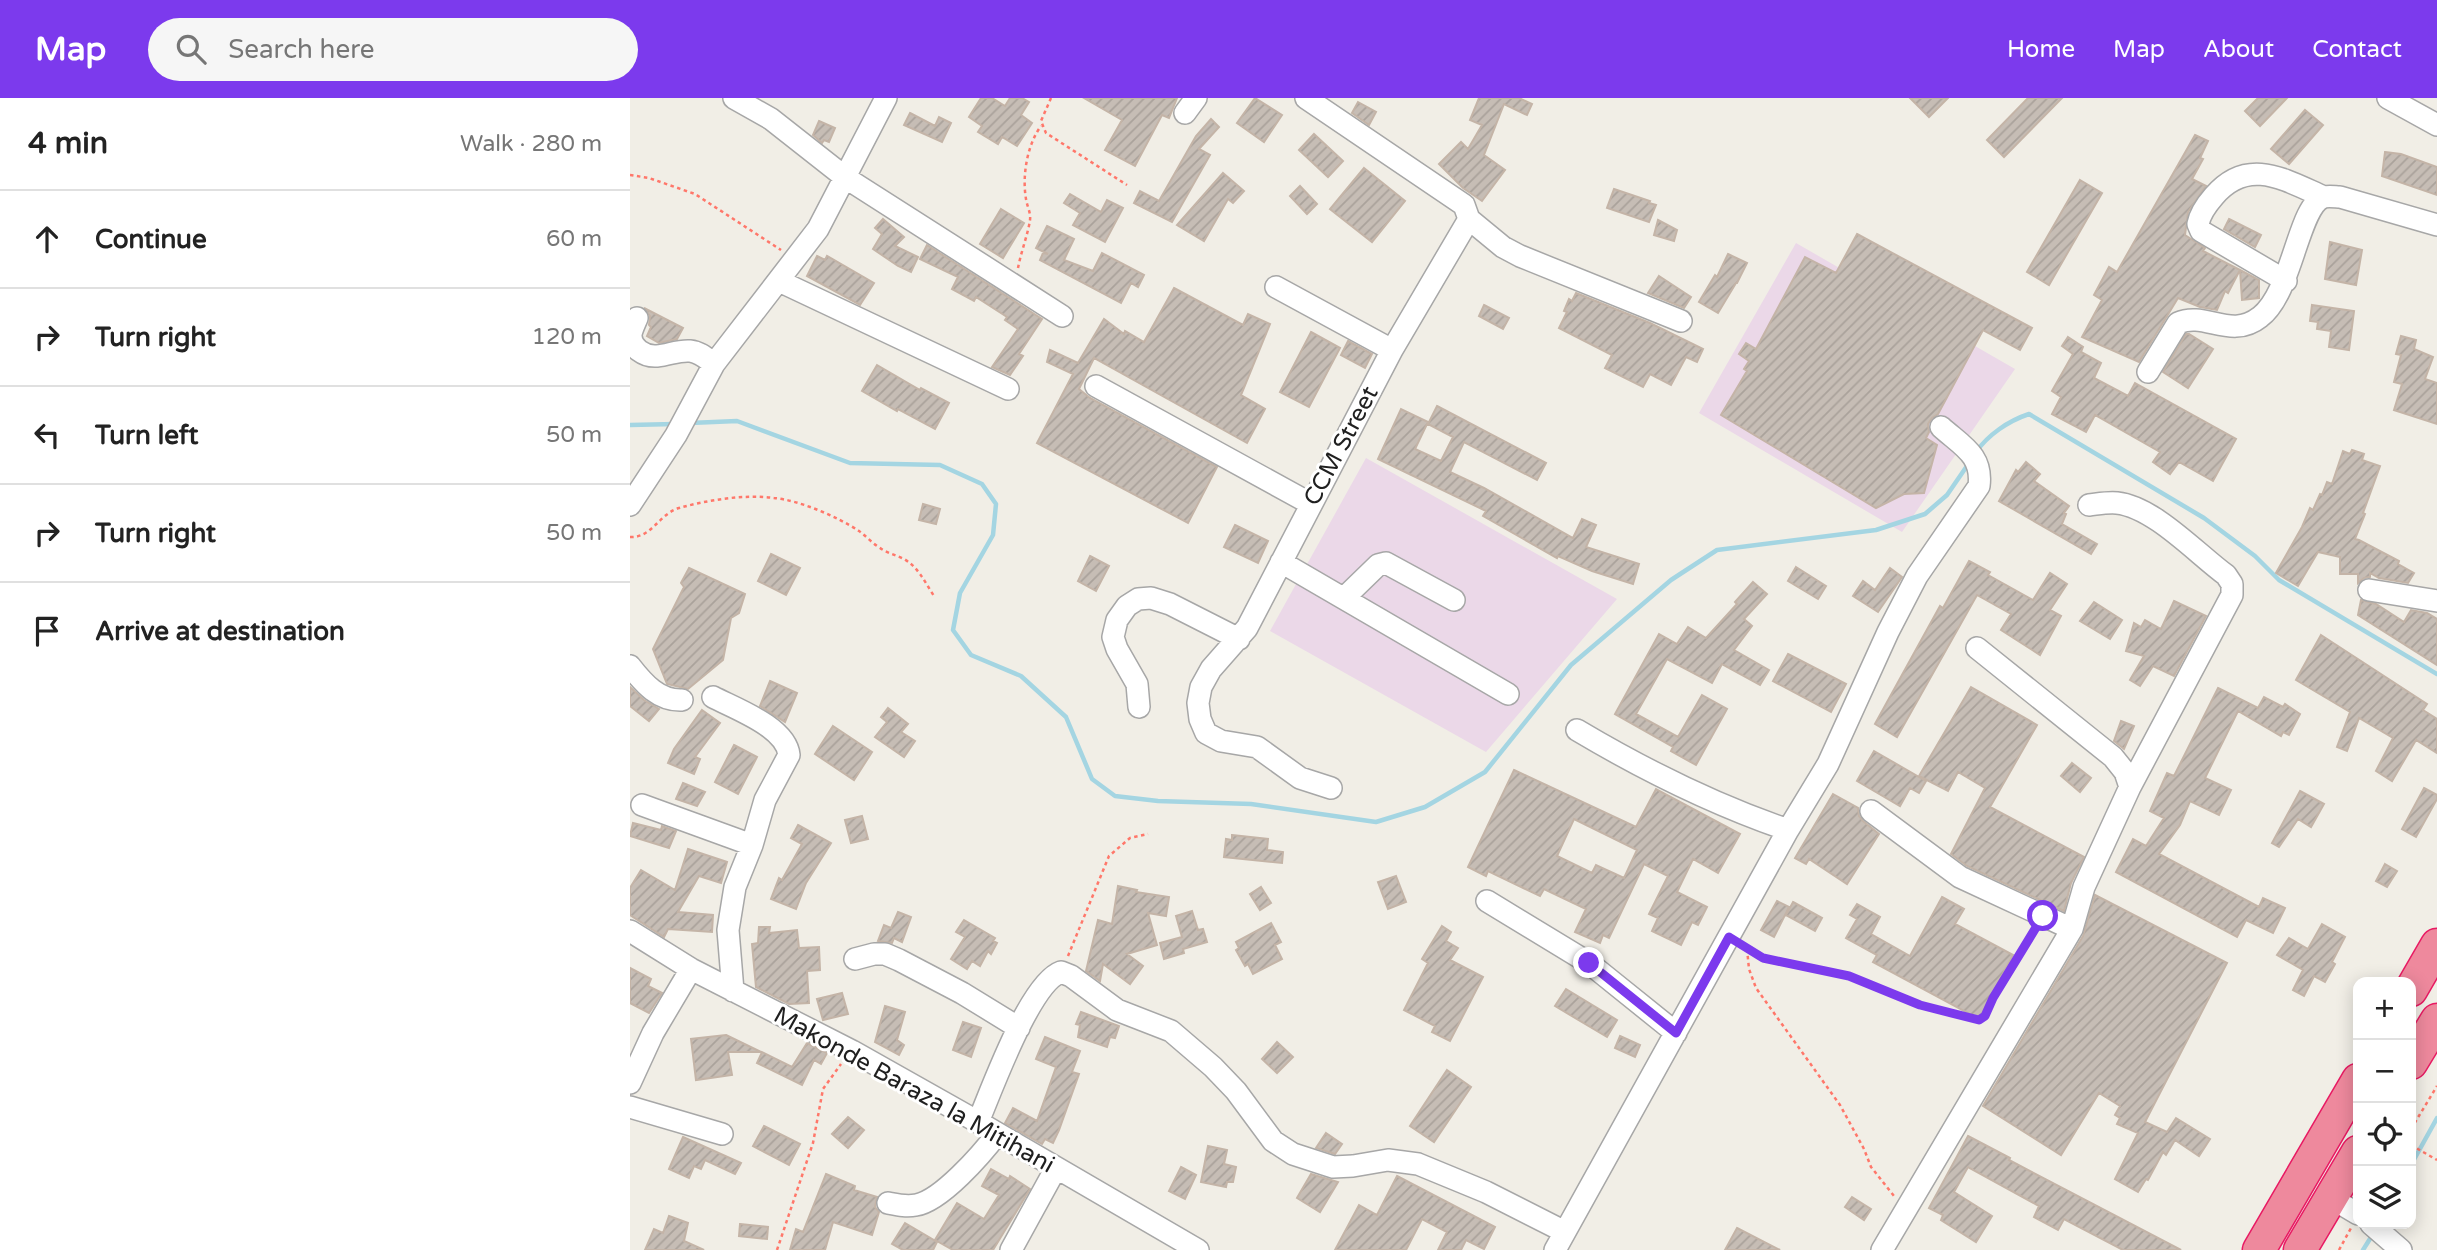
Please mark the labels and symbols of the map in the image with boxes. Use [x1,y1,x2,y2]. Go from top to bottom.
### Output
street label: CCM Street [1297,381,1385,511]
route start [2027,900,2058,931]
route end [1573,947,1604,978]
street label: Makonde Baraza la Mitihani [768,1001,1060,1179]

